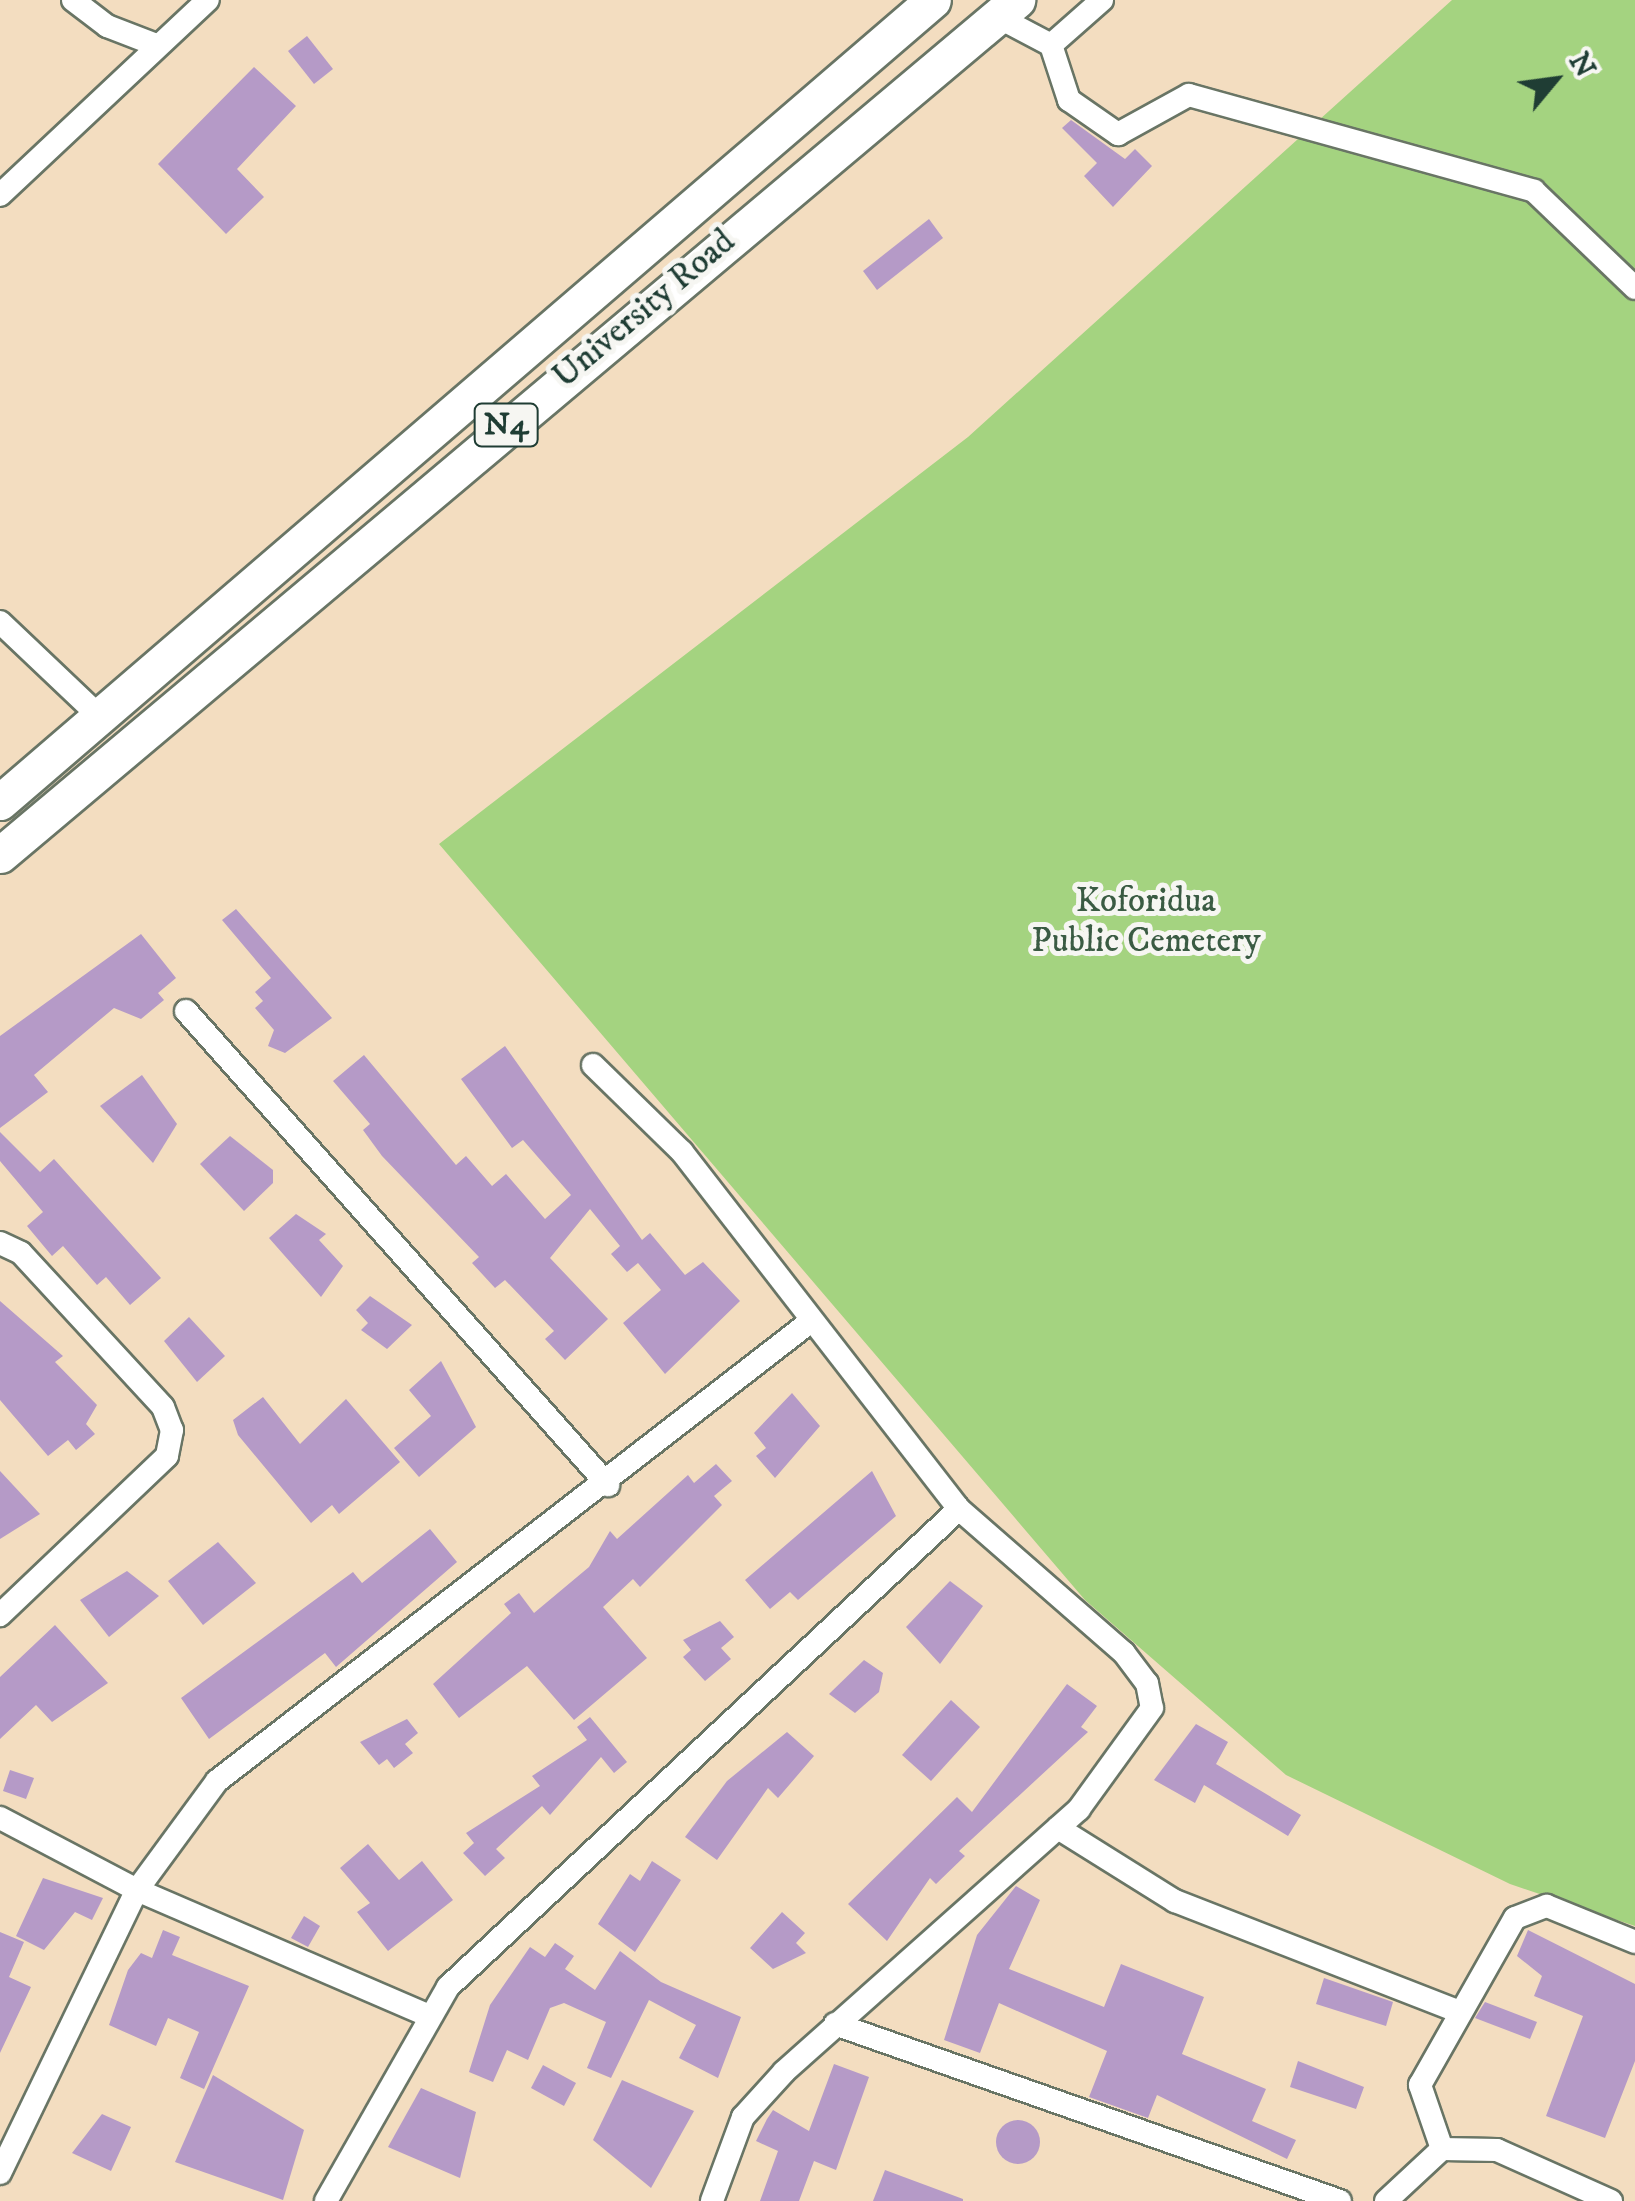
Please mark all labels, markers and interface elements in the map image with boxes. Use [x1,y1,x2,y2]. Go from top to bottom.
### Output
north arrow [1505,30,1605,130]
text: N [1561,47,1603,84]
street label: University Road [544,221,744,397]
road number: N4 [474,398,538,452]
park label: Koforidua Public Cemetery [1031,880,1261,962]

